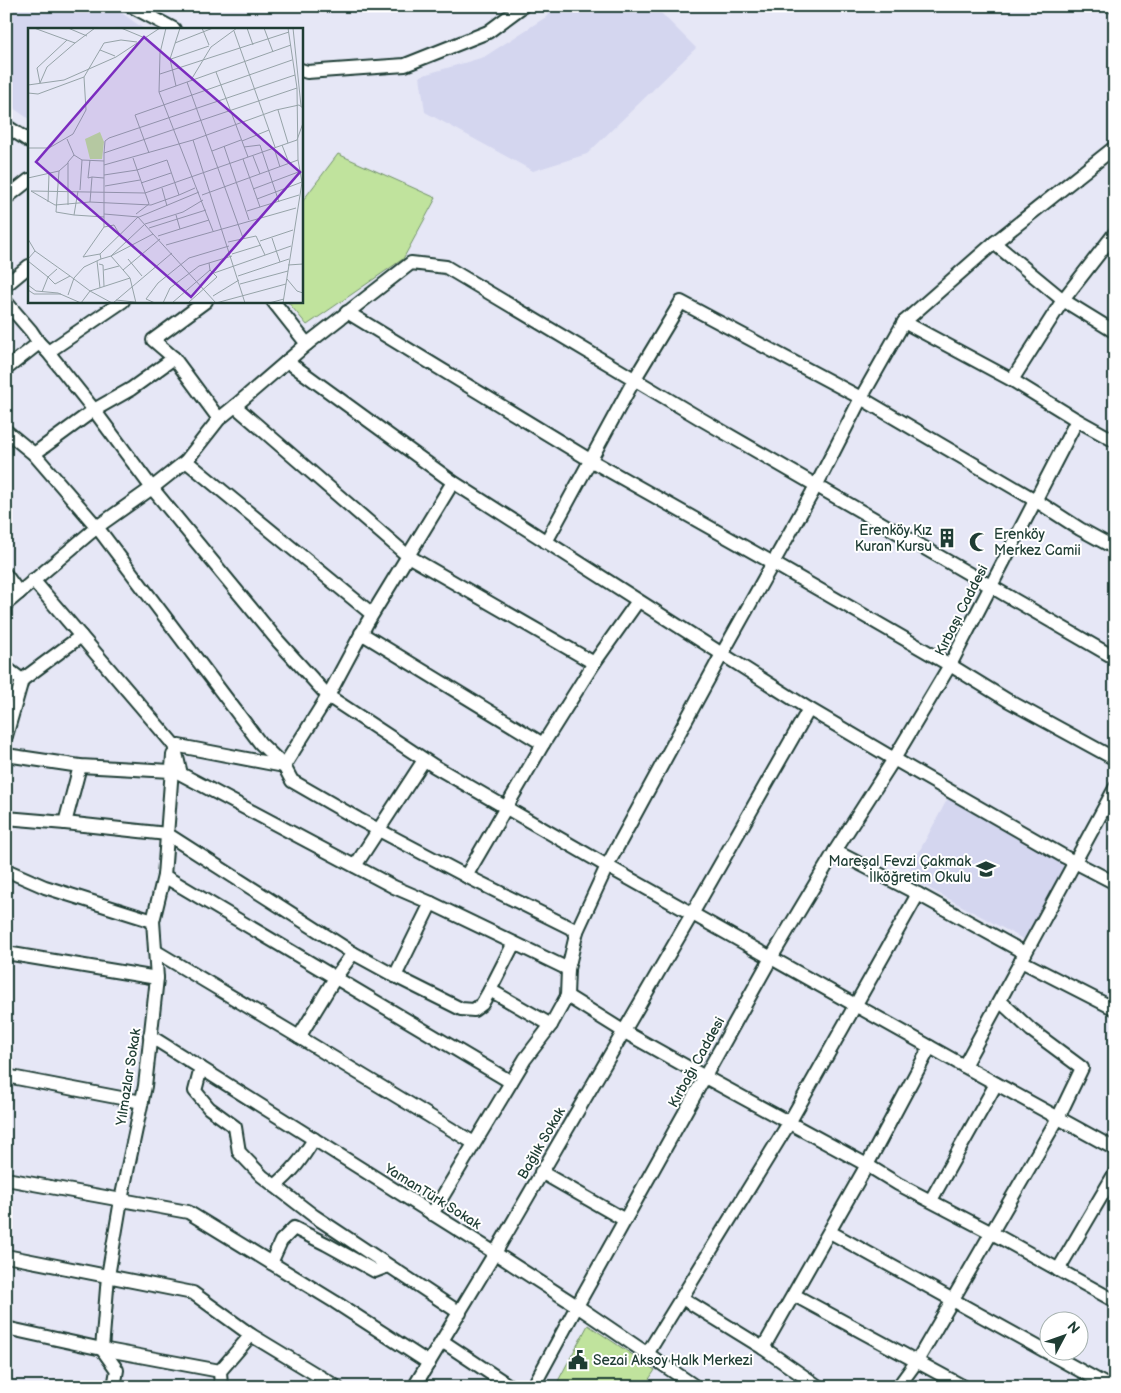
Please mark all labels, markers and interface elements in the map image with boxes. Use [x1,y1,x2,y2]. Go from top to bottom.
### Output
inset map [28,28,302,302]
place label: Erenköy Kız Kuran Kursu [855,522,932,555]
place label: Erenköy Merkez Camii [994,526,1081,559]
building icon: Erenköy Kız Kuran Kursu [936,527,958,549]
mosque icon: Erenköy Merkez Camii [968,531,990,553]
street label: Kırbaşı Caddesi [931,562,992,658]
place label: Mareşal Fevzi Çakmak İlköğretim Okulu [828,853,971,886]
school or university icon: Mareşal Fevzi Çakmak İlköğretim Okulu [975,858,997,880]
street label: Kırbağı Caddesi [665,1014,728,1110]
street label: Yılmazlar Sokak [112,1027,145,1128]
street label: Bağlık Sokak [514,1104,569,1182]
street label: YamanTürk Sokak [380,1159,484,1233]
north arrow [1038,1310,1088,1360]
text: N [1064,1318,1083,1337]
public building icon: Sezai Aksoy Halk Merkezi [567,1349,589,1371]
place label: Sezai Aksoy Halk Merkezi [593,1352,753,1369]

